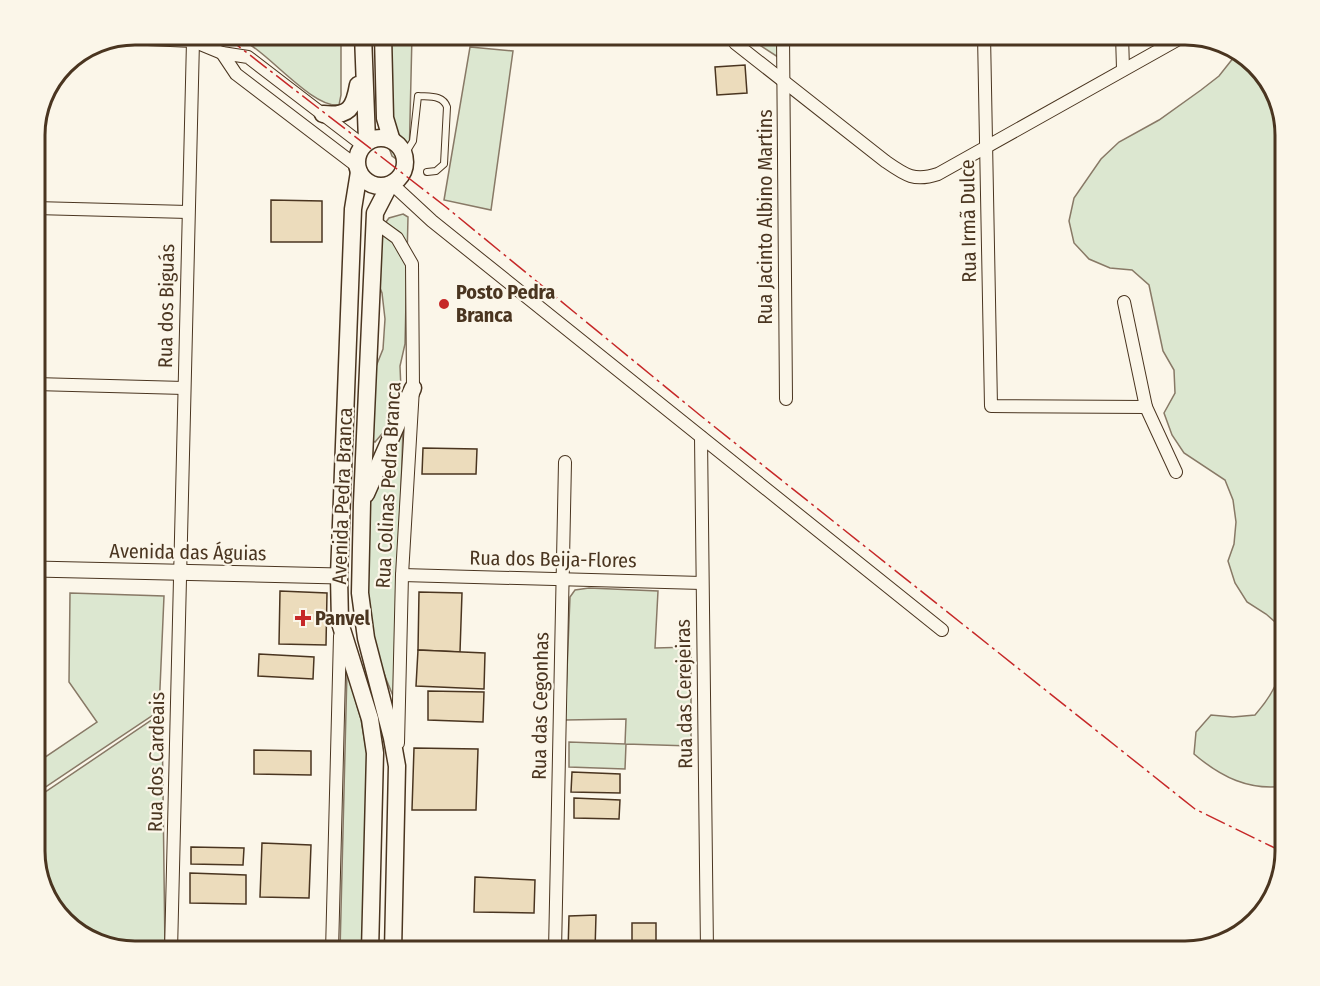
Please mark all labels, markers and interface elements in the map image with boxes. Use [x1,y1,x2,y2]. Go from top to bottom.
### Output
street label: Rua Jacinto Albino Martins [753,109,777,325]
street label: Rua Irmã Dulce [955,159,981,283]
street label: Rua dos Biguás [153,244,179,368]
place label: Posto Pedra Branca [456,280,555,327]
marker: Posto Pedra Branca [437,297,451,311]
street label: Rua Colinas Pedra Branca [371,381,405,589]
street label: Avenida Pedra Branca [327,407,357,585]
street label: Avenida das Águias [109,539,267,565]
street label: Rua dos Beija-Flores [469,546,637,572]
place label: Panvel [315,606,371,630]
marker: Panvel [296,611,310,625]
street label: Rua das Cerejeiras [671,619,697,769]
street label: Rua das Cegonhas [527,632,553,780]
street label: Rua dos Cardeais [143,692,169,832]

